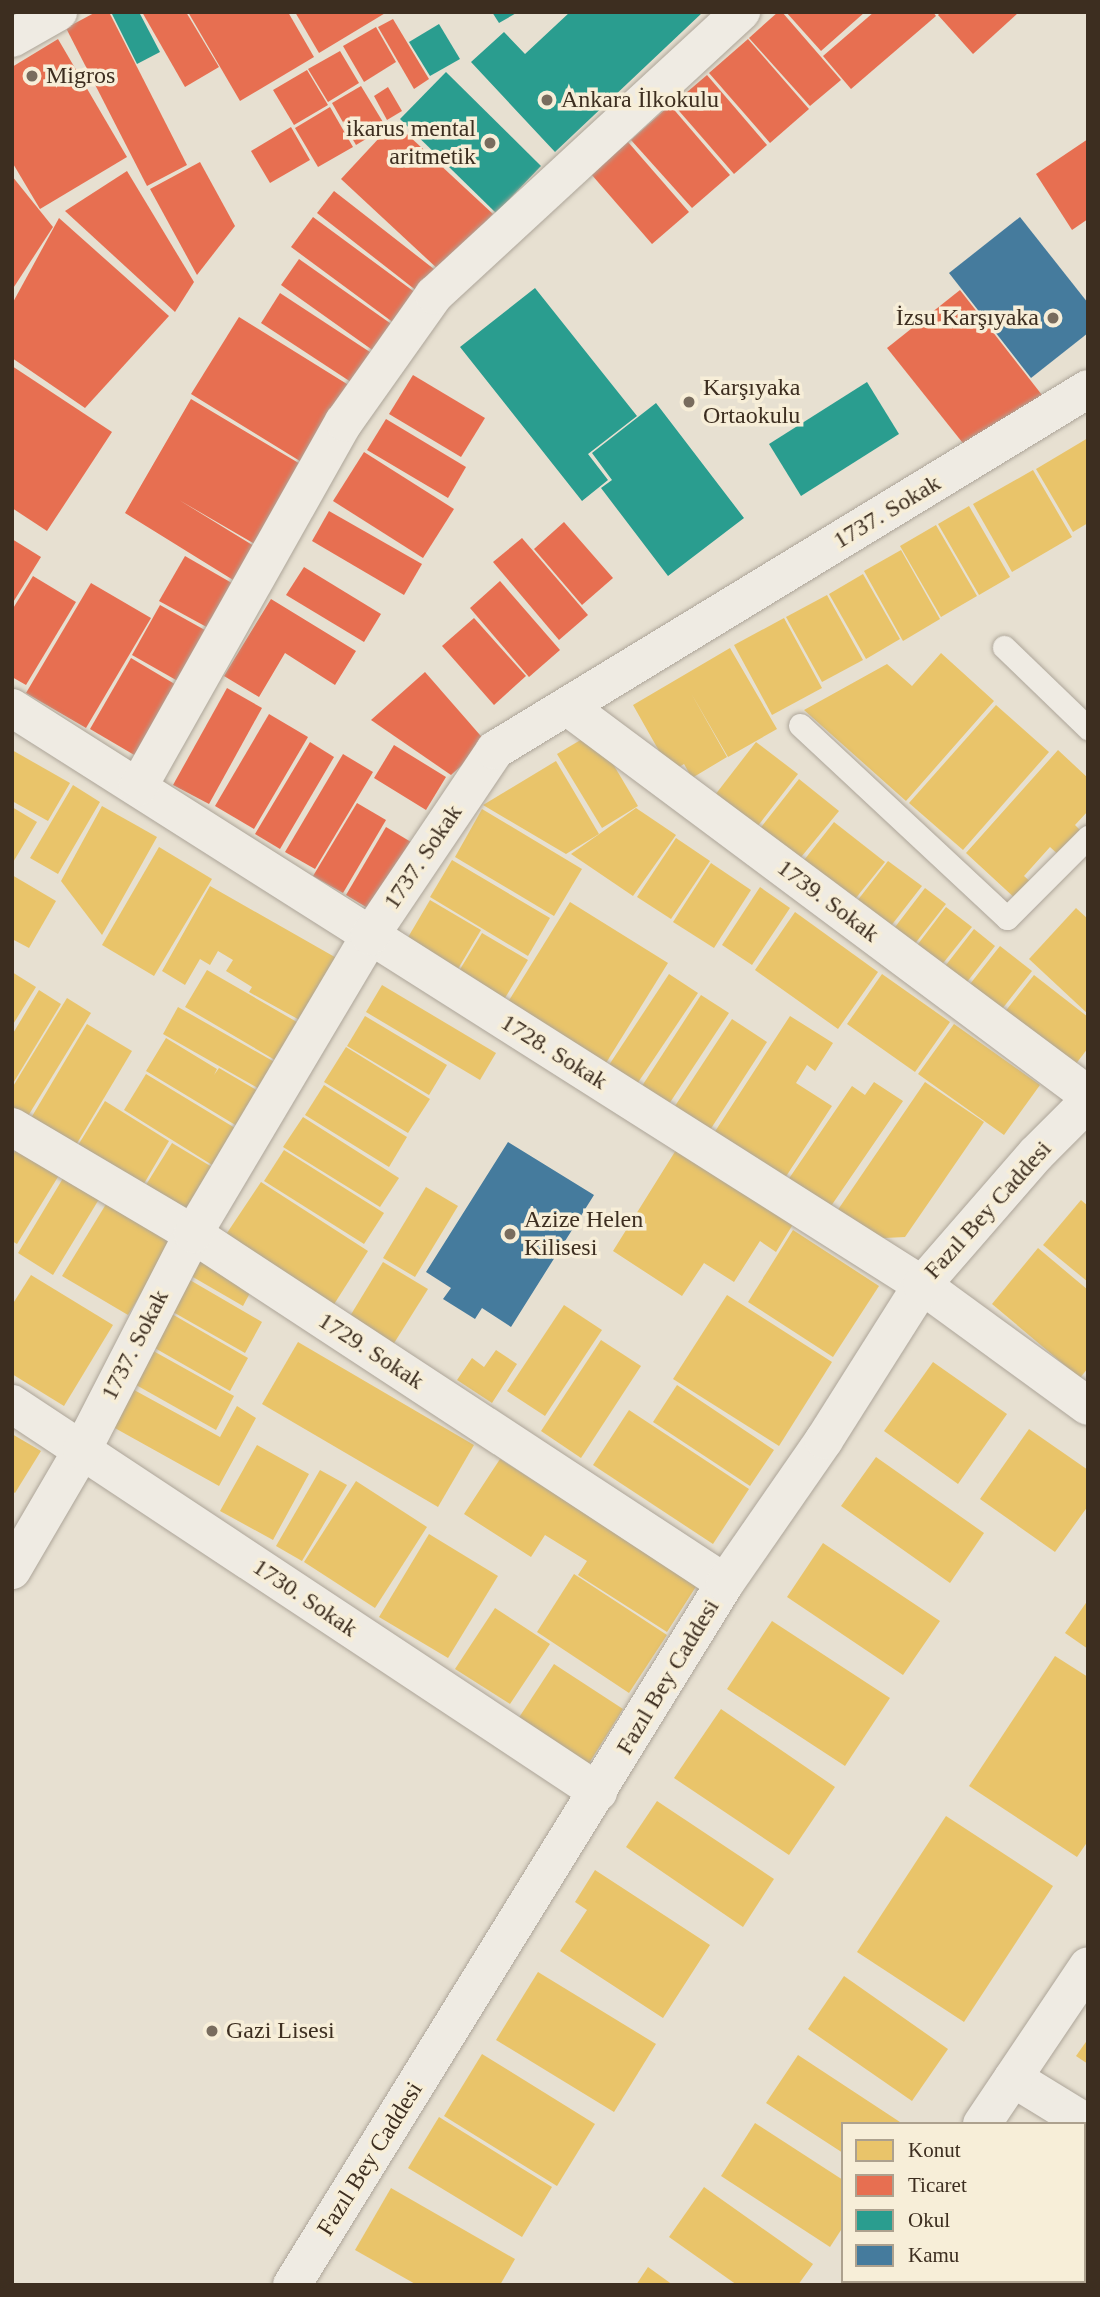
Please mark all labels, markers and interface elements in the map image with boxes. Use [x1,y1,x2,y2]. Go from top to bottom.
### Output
place label: Migros [46,62,115,90]
marker: Migros [24,68,40,84]
place label: Ankara İlkokulu [561,86,719,114]
marker: Ankara İlkokulu [539,92,555,108]
place label: ikarus mental aritmetik [346,115,476,171]
marker: ikarus mental aritmetik [482,135,498,151]
place label: İzsu Karşıyaka [896,304,1039,332]
marker: İzsu Karşıyaka [1045,310,1061,326]
place label: Karşıyaka Ortaokulu [703,374,800,430]
marker: Karşıyaka Ortaokulu [681,394,697,410]
street label: 1737. Sokak [828,469,946,555]
street label: 1737. Sokak [378,799,468,915]
street label: 1739. Sokak [771,853,885,949]
street label: 1728. Sokak [495,1008,613,1096]
street label: Fazıl Bey Caddesi [918,1135,1058,1285]
place label: Azize Helen Kilisesi [524,1206,643,1262]
marker: Azize Helen Kilisesi [502,1226,518,1242]
street label: 1737. Sokak [95,1285,175,1405]
street label: 1729. Sokak [313,1306,429,1396]
street label: 1730. Sokak [247,1553,363,1643]
street label: Fazıl Bey Caddesi [610,1594,726,1760]
place label: Gazi Lisesi [226,2017,335,2045]
marker: Gazi Lisesi [204,2023,220,2039]
street label: Fazıl Bey Caddesi [311,2077,429,2241]
legend [841,2122,1086,2283]
text: Konut [908,2138,961,2162]
text: Ticaret [908,2173,967,2197]
text: Okul [908,2208,950,2232]
text: Kamu [908,2243,959,2267]

